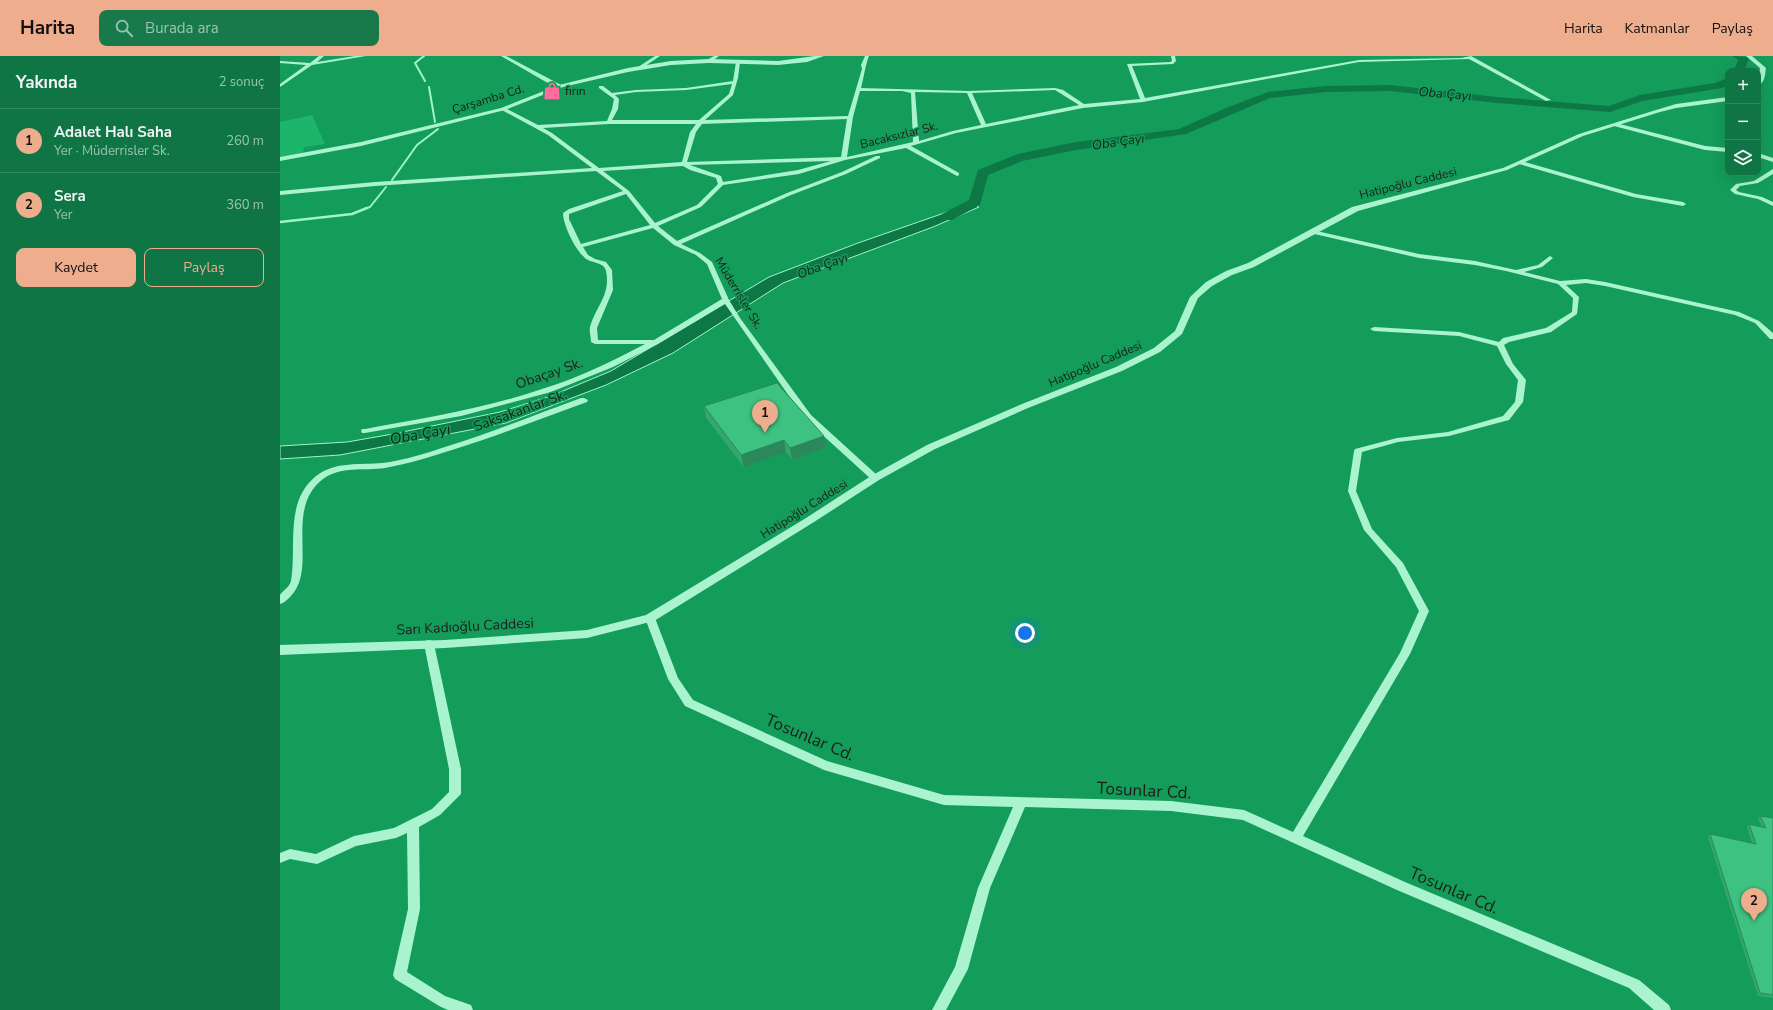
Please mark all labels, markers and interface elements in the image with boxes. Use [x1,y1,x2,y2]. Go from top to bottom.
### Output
search box [99,10,379,46]
text: Harita [20,15,75,41]
icon: search [113,17,135,39]
text: Burada ara [145,18,219,38]
text: Harita [1564,19,1603,38]
text: Katmanlar [1625,19,1690,38]
text: Paylaş [1712,19,1753,38]
map controls [1725,68,1761,176]
button: + [1725,68,1761,104]
text: Yakında [16,71,77,94]
text: 2 sonuç [219,73,264,91]
street label: Çarşamba Cd. [450,80,526,118]
shop icon: fırın [542,81,562,101]
place label: fırın [565,83,586,99]
water label: Oba Çayı [1418,83,1472,105]
button: − [1725,104,1761,140]
street label: Bacaksızlar Sk. [858,118,940,152]
text: Adalet Halı Saha [54,122,172,142]
water label: Oba Çayı [1091,129,1146,155]
text: 1 [25,132,33,150]
text: 260 m [226,132,264,150]
button: layers [1725,140,1761,176]
text: Yer · Müderrisler Sk. [54,142,170,160]
street label: Hatipoğlu Caddesi [1358,163,1458,203]
text: Sera [54,186,86,206]
text: 2 [25,196,33,214]
text: 360 m [226,196,264,214]
text: Yer [54,206,72,224]
button: Kaydet [16,248,136,287]
button: Paylaş [144,248,264,287]
water label: Oba Çayı [794,248,850,283]
street label: Müderrisler Sk. [711,254,767,332]
street label: Hatipoğlu Caddesi [1046,337,1144,391]
street label: Obaçay Sk. [513,353,585,394]
street label: Saksakanlar Sk. [471,385,570,436]
pin: 1 [752,400,778,433]
water label: Oba Çayı [388,419,452,449]
street label: Hatipoğlu Caddesi [757,476,851,542]
street label: Sarı Kadıoğlu Caddesi [396,613,534,640]
your location [1015,623,1035,643]
street label: Tosunlar Cd. [762,708,858,767]
street label: Tosunlar Cd. [1096,777,1192,804]
street label: Tosunlar Cd. [1406,861,1502,920]
pin: 2 [1741,888,1767,921]

